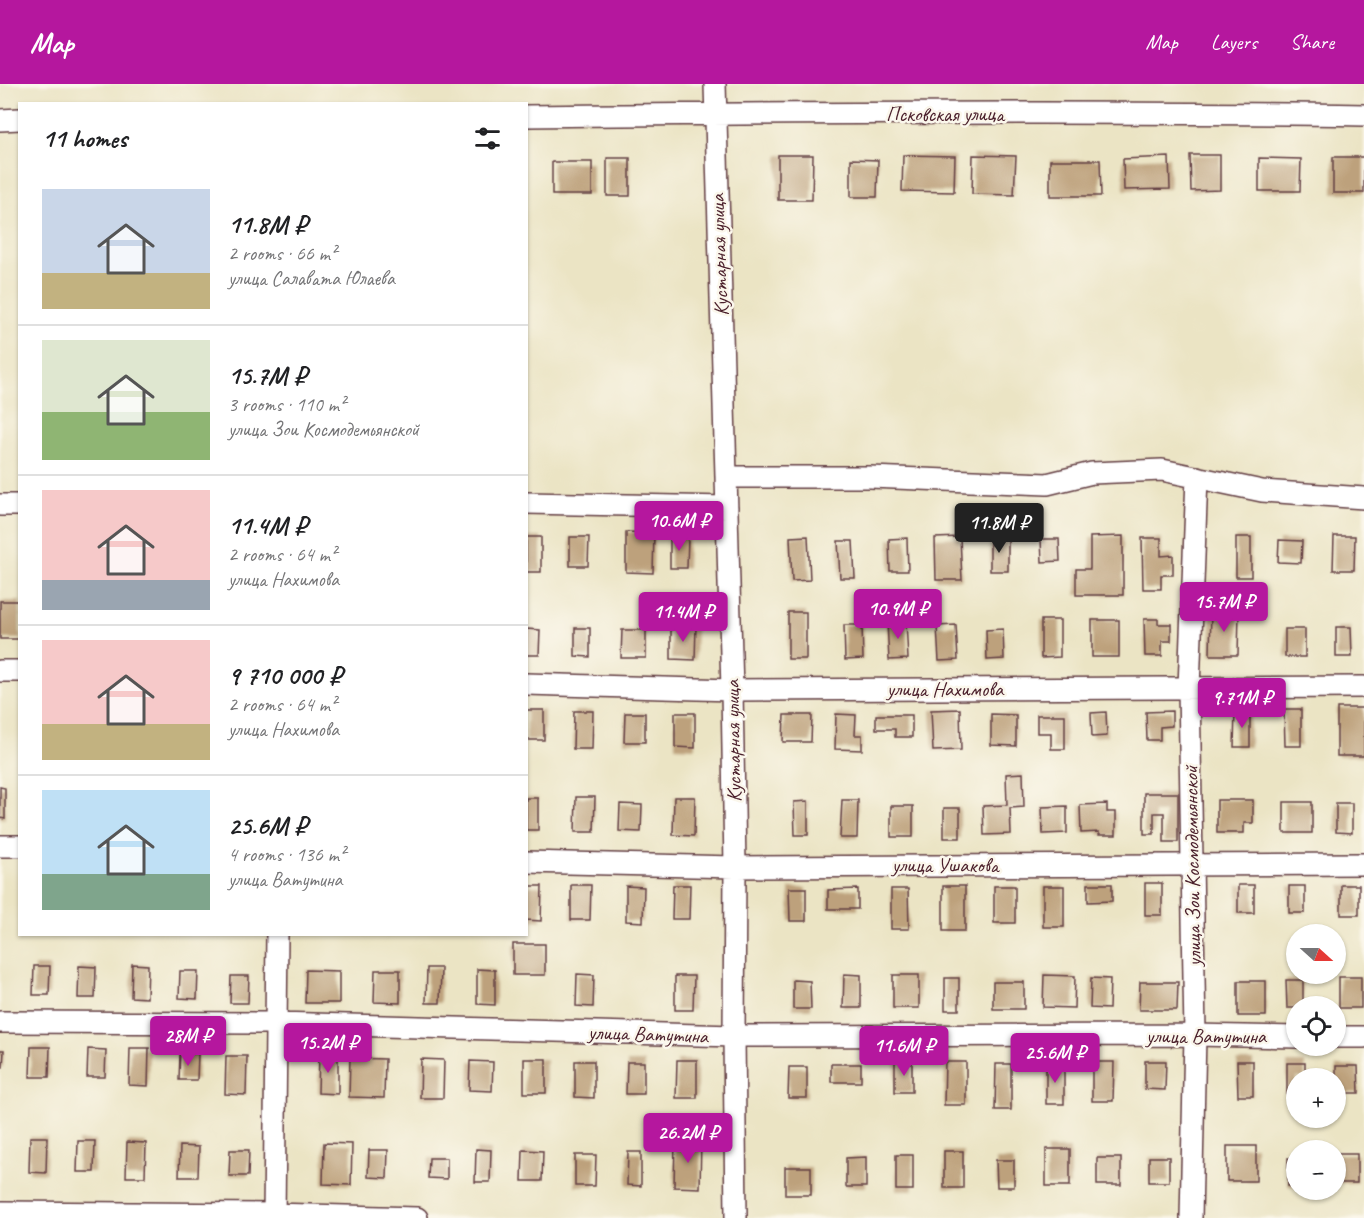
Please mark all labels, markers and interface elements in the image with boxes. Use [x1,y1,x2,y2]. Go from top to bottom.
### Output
text: Map [30,25,73,60]
text: Map [1145,29,1178,55]
text: Layers [1211,29,1257,55]
text: Share [1290,29,1334,55]
street label: Псковская улица [886,101,1006,127]
text: 11 homes [42,122,127,155]
icon: filters [471,122,504,155]
street label: Кустарная улица [704,192,734,316]
text: 11.8M ₽ [228,208,307,241]
icon: home [90,213,162,285]
text: 2 rooms · 66 m² [228,241,336,266]
text: улица Салавата Юлаева [228,266,395,291]
text: 15.7M ₽ [228,359,306,392]
icon: home [90,364,162,436]
text: 3 rooms · 110 m² [228,392,345,417]
text: улица Зои Космодемьянской [228,417,419,442]
pin: 10.6M ₽ [624,501,734,552]
pin: 11.8M ₽ [944,503,1054,554]
text: 10.6M ₽ [648,508,710,533]
text: 11.4M ₽ [228,509,307,542]
text: 11.8M ₽ [969,510,1029,535]
icon: home [90,514,162,586]
text: 2 rooms · 64 m² [228,542,336,567]
text: улица Нахимова [228,567,339,592]
pin: 15.7M ₽ [1169,582,1279,633]
pin: 10.9M ₽ [843,589,953,640]
text: 15.7M ₽ [1194,589,1254,614]
pin: 11.4M ₽ [628,592,738,643]
text: 10.9M ₽ [868,596,928,621]
text: 11.4M ₽ [653,599,713,624]
text: 9 710 000 ₽ [228,659,342,692]
icon: home [90,664,162,736]
street label: улица Нахимова [885,676,1005,702]
street label: Кустарная улица [719,678,747,802]
pin: 9.71M ₽ [1187,678,1297,729]
text: 9.71M ₽ [1212,685,1272,710]
text: 2 rooms · 64 m² [228,692,336,717]
text: улица Нахимова [228,717,339,742]
street label: улица Зои Космодемьянской [1177,764,1207,969]
text: 25.6M ₽ [228,809,307,842]
icon: home [90,814,162,886]
text: 4 rooms · 136 m² [228,842,345,867]
street label: улица Ушакова [890,852,1001,878]
text: улица Ватутина [228,867,342,892]
north arrow [1286,924,1346,984]
map controls [1286,924,1346,1200]
button: locate [1286,996,1346,1056]
pin: 28M ₽ [146,1016,230,1067]
street label: улица Ватутина [586,1019,710,1049]
text: 28M ₽ [164,1023,212,1048]
pin: 15.2M ₽ [273,1023,383,1074]
street label: улица Ватутина [1144,1023,1268,1049]
pin: 11.6M ₽ [849,1026,959,1077]
text: 15.2M ₽ [298,1030,358,1055]
text: 11.6M ₽ [873,1033,935,1058]
pin: 25.6M ₽ [1000,1033,1110,1084]
text: 25.6M ₽ [1025,1040,1085,1065]
button: + [1286,1068,1346,1128]
pin: 26.2M ₽ [633,1113,743,1164]
text: 26.2M ₽ [657,1120,719,1145]
button: − [1286,1140,1346,1200]

